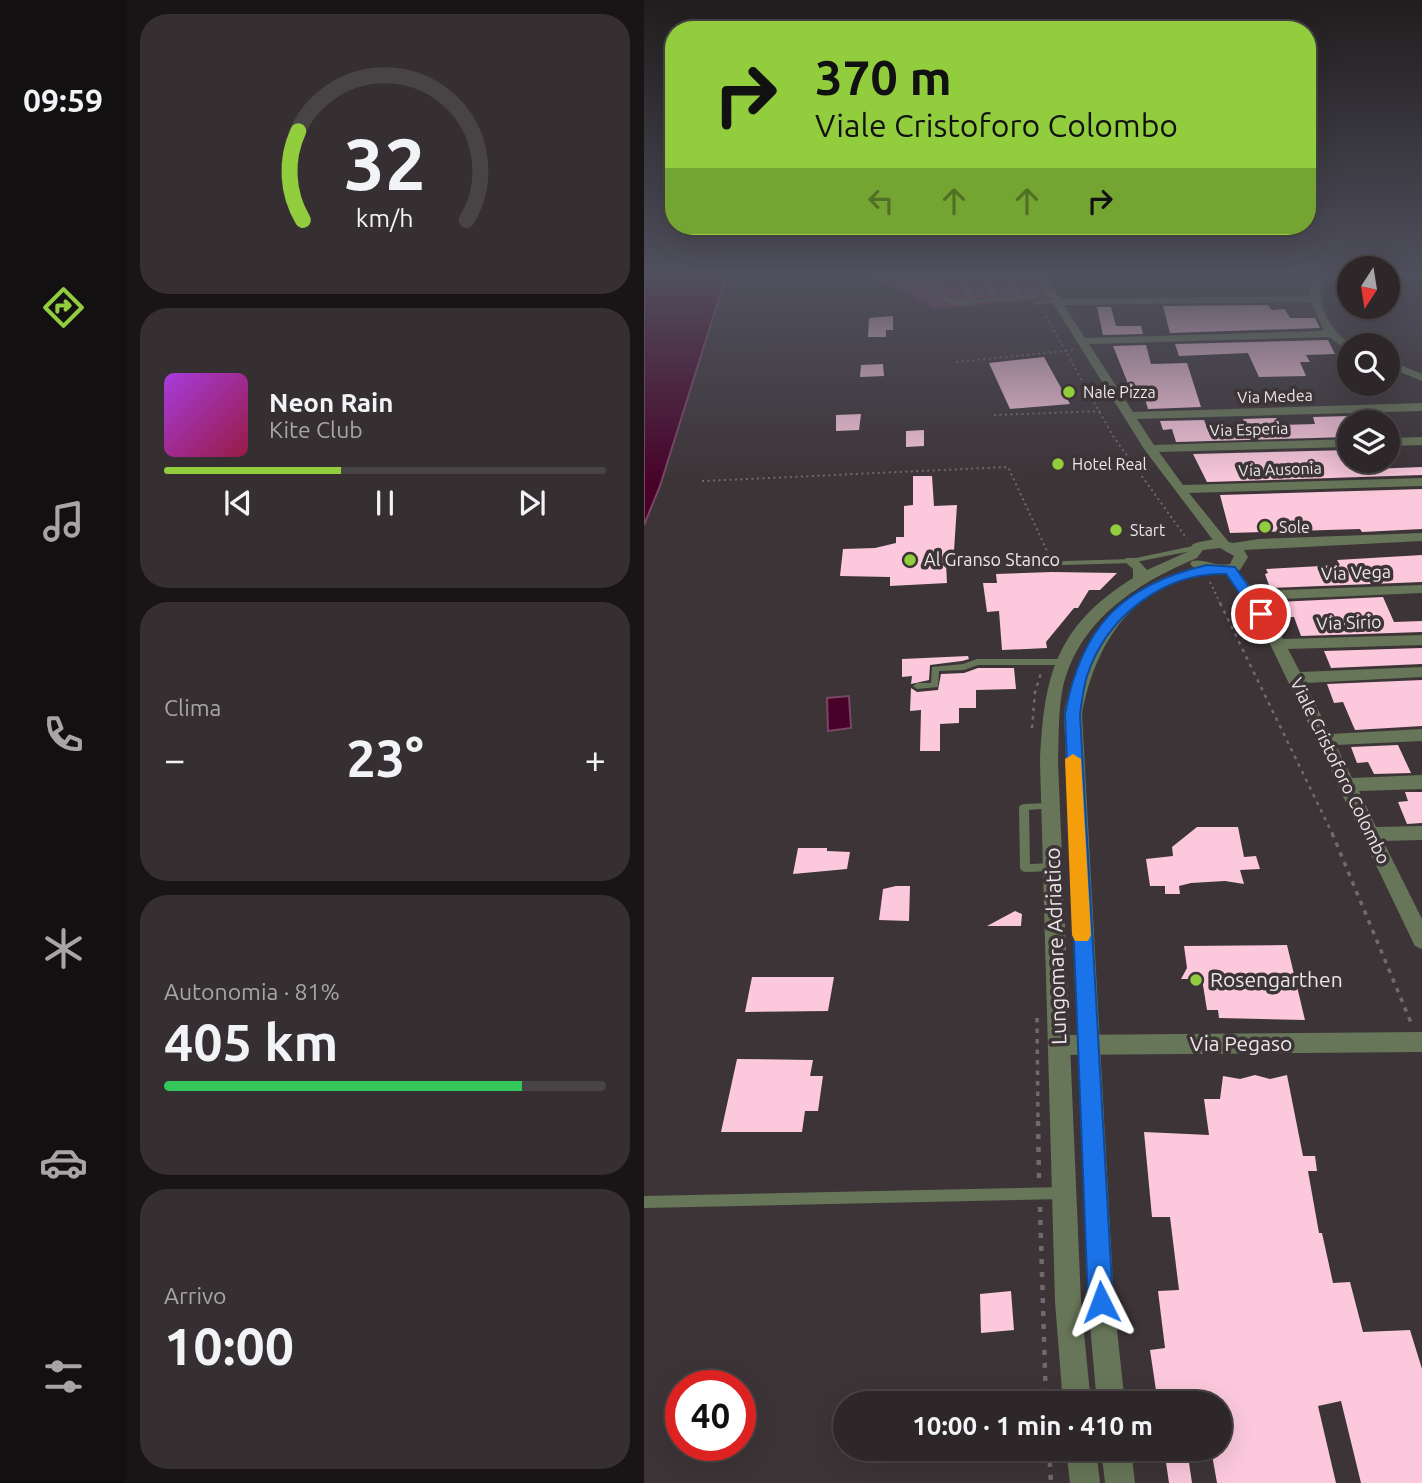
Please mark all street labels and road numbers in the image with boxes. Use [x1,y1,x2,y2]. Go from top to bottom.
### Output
street label: Via Medea [1237,386,1313,406]
street label: Via Esperia [1209,419,1289,439]
street label: Via Ausonia [1238,459,1322,479]
street label: Via Vega [1321,561,1391,583]
street label: Via Sirio [1316,611,1382,633]
street label: Viale Cristoforo Colombo [1287,674,1395,867]
street label: Lungomare Adriatico [1040,847,1070,1045]
street label: Via Pegaso [1190,1031,1292,1055]

